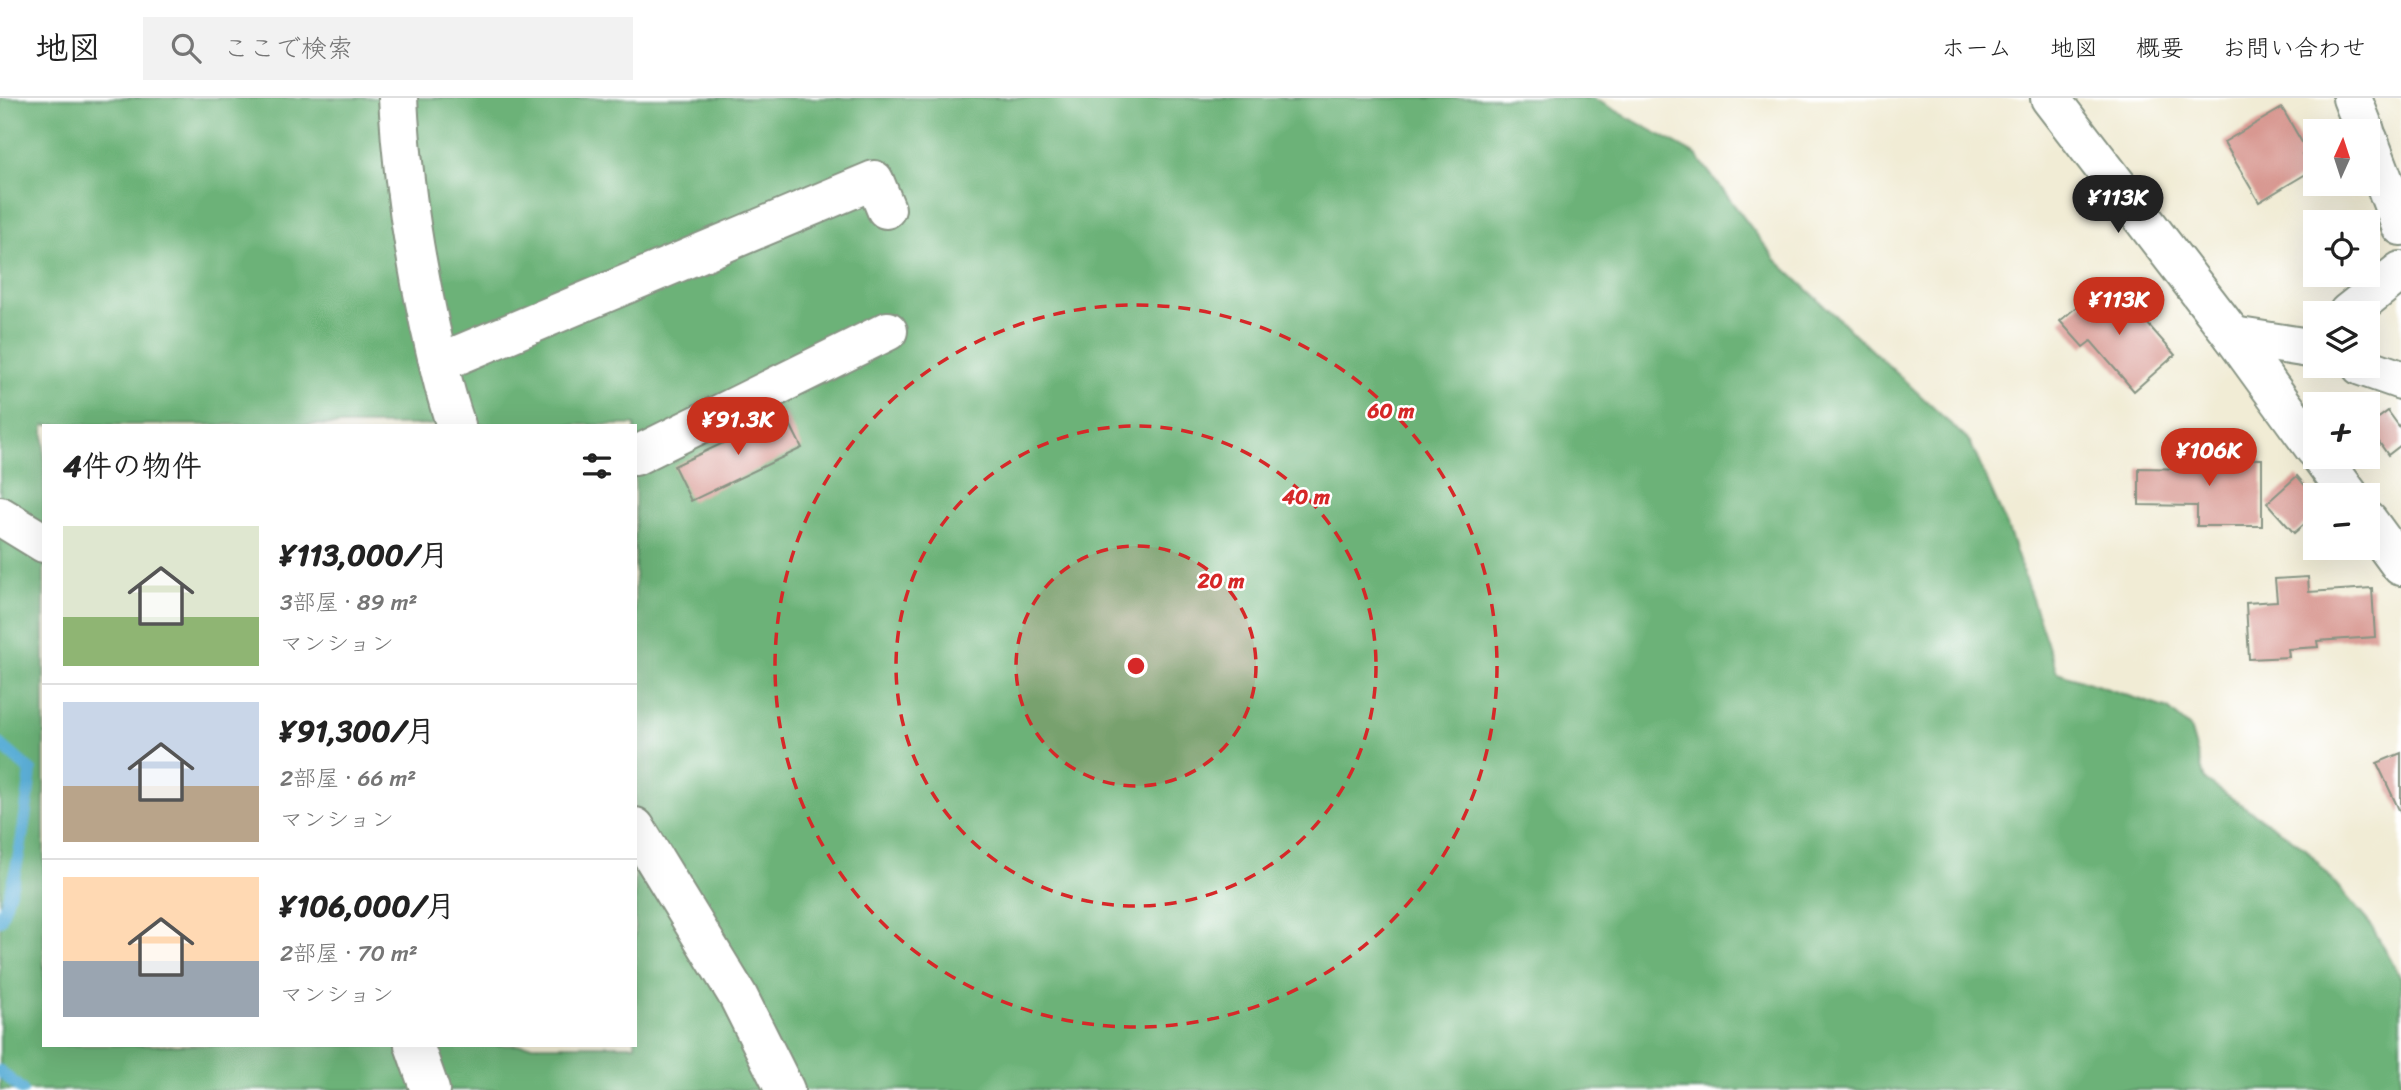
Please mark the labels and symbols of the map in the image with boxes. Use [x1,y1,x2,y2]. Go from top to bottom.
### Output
north arrow [2303,119,2380,196]
pin: ¥113K [2069,176,2167,235]
pin: ¥113K [2070,278,2168,337]
text: 60 m [1367,392,1415,430]
pin: ¥91.3K [681,398,795,457]
pin: ¥106K [2160,428,2258,488]
text: 40 m [1281,478,1331,516]
text: 20 m [1197,562,1245,600]
centre of rings [1124,654,1148,678]

